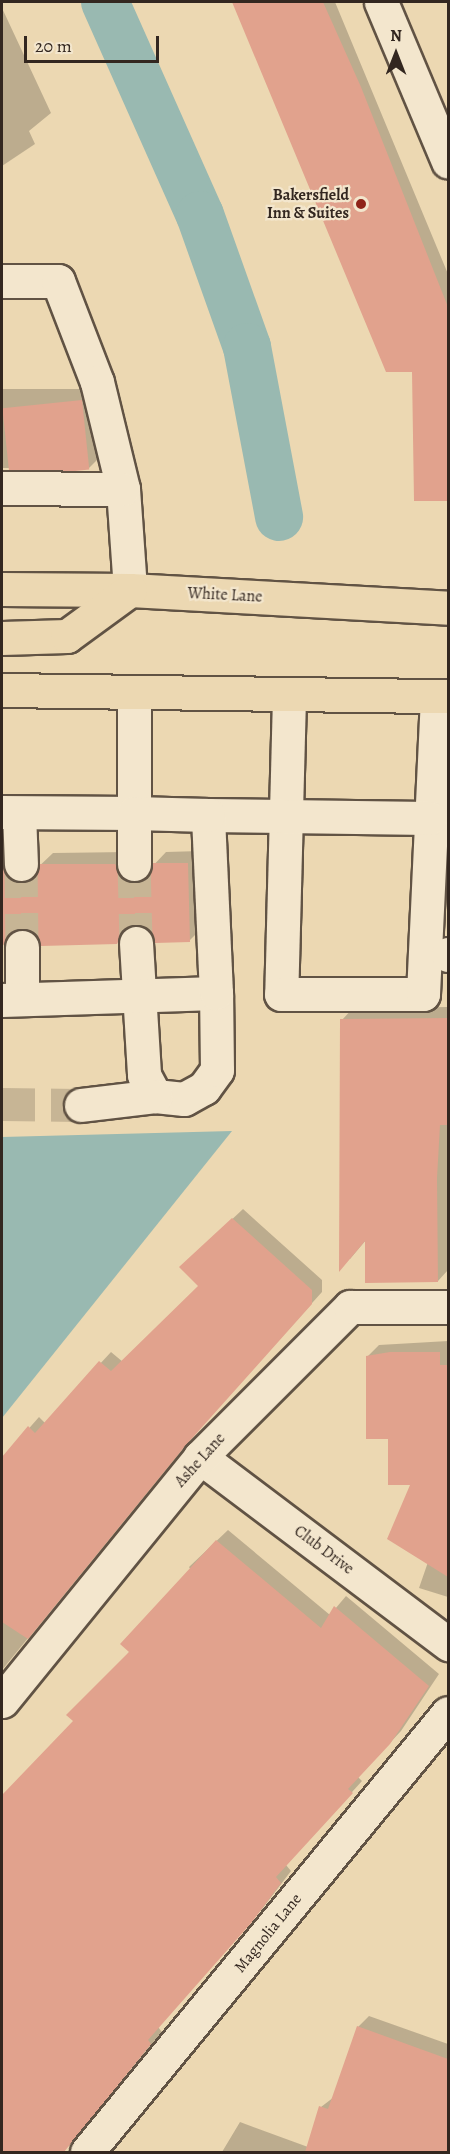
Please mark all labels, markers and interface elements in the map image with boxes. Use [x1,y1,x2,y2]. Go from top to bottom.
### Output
scale bar [27,24,162,62]
north arrow [366,24,426,84]
text: N [390,25,402,47]
text: 20 m [35,34,72,58]
place label: Bakersfield Inn & Suites [267,185,349,223]
marker: Bakersfield Inn & Suites [354,197,368,211]
street label: White Lane [187,583,263,607]
street label: Ashe Lane [171,1429,229,1491]
street label: Club Drive [290,1521,358,1579]
street label: Magnolia Lane [230,1890,306,1976]

